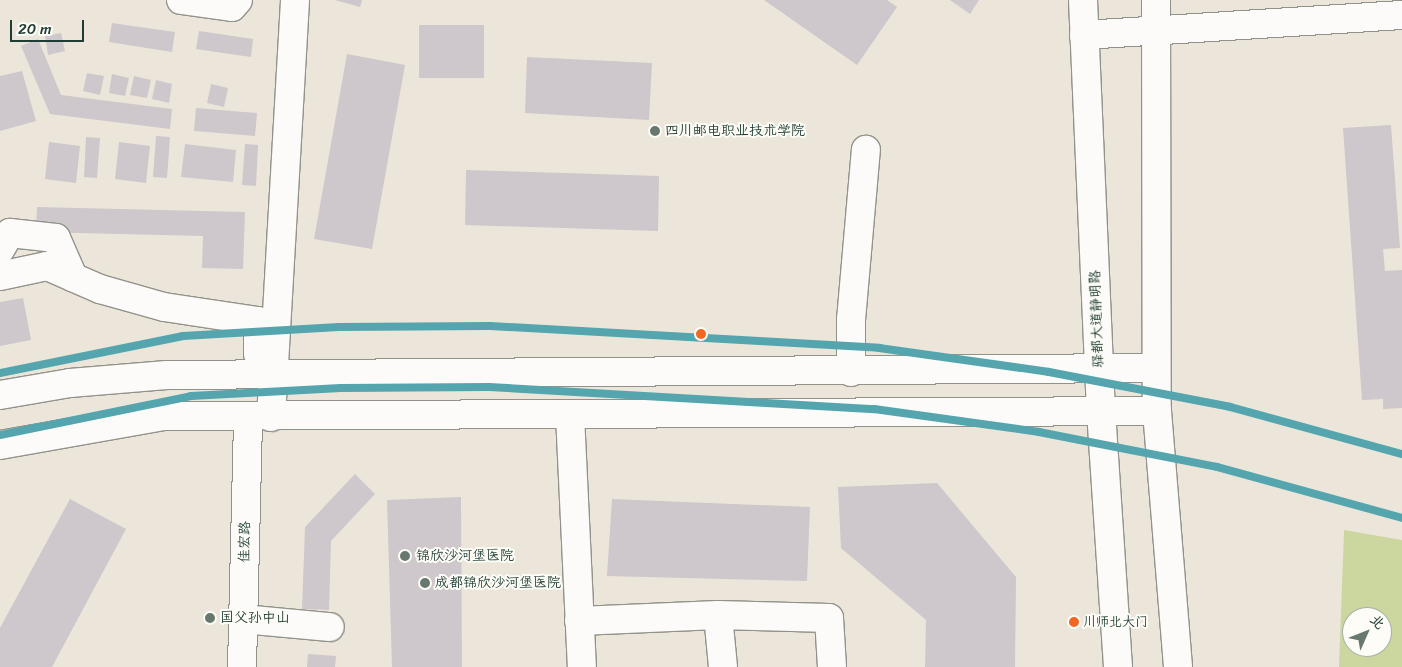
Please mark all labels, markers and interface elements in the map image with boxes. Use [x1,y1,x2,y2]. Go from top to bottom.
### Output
scale bar [12,10,86,42]
text: 20 m [18,16,52,42]
place label: 四川邮电职业技术学院 [665,123,805,139]
marker: 四川邮电职业技术学院 [649,125,661,137]
street label: 驿都大道静明路 [1087,270,1107,368]
unlabelled marker [696,329,706,339]
street label: 佳宏路 [236,521,254,563]
place label: 锦欣沙河堡医院 [416,548,514,564]
marker: 锦欣沙河堡医院 [398,549,412,563]
place label: 成都锦欣沙河堡医院 [435,575,561,591]
marker: 成都锦欣沙河堡医院 [419,577,431,589]
north arrow [1342,607,1392,657]
text: 北 [1364,608,1391,636]
place label: 国父孙中山 [220,610,290,626]
marker: 国父孙中山 [204,612,216,624]
place label: 川师北大门 [1083,614,1148,630]
marker: 川师北大门 [1069,617,1079,627]

